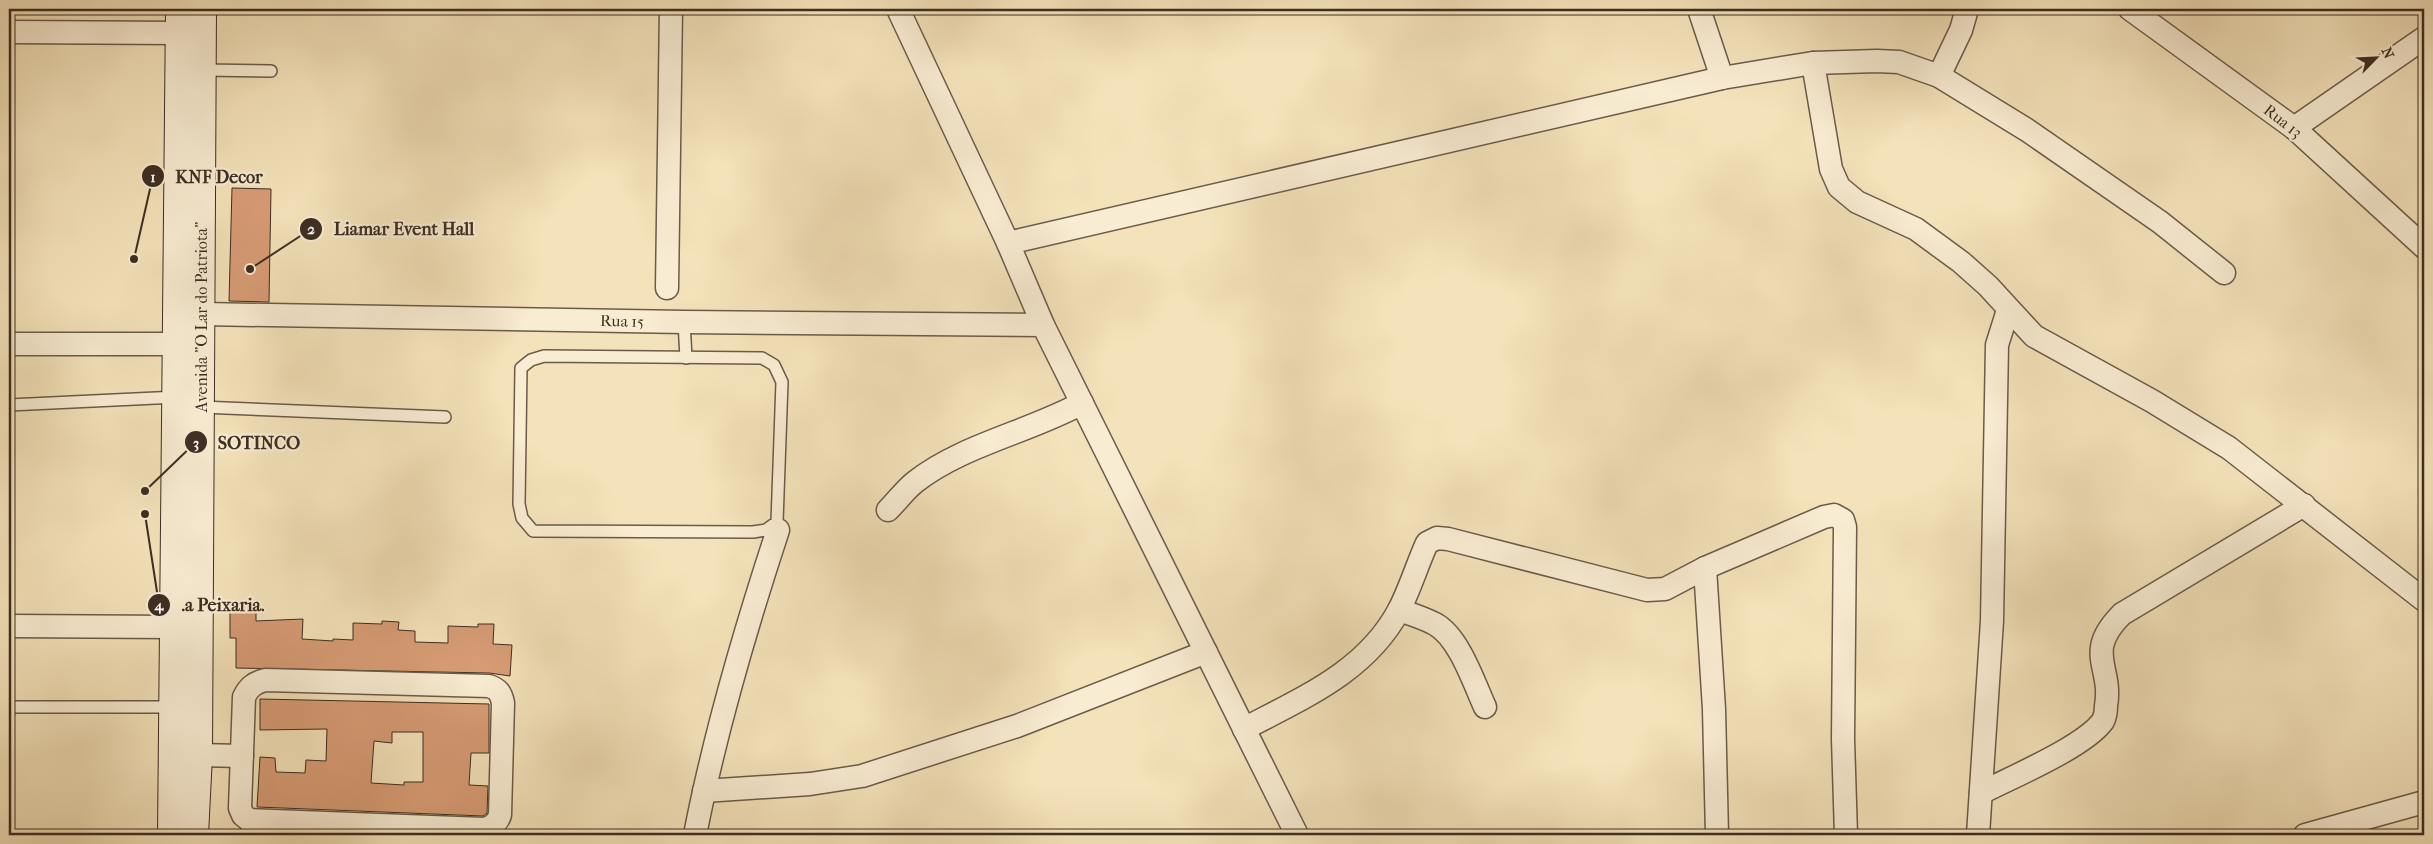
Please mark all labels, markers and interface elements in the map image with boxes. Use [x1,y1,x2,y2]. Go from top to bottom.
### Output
north arrow [2350,32,2400,82]
text: N [2377,45,2397,62]
street label: Rua 13 [2260,100,2306,142]
callout: KNF Decor [141,160,273,193]
text: KNF Decor [175,167,263,188]
text: 1 [150,168,156,186]
callout: Liamar Event Hall [299,213,485,246]
text: Liamar Event Hall [334,219,475,240]
text: 2 [307,220,315,238]
street label: Avenida "O Lar do Patriota" [192,222,211,413]
street label: Rua 15 [600,311,644,331]
callout: SOTINCO [183,426,311,459]
text: SOTINCO [218,433,300,454]
text: 3 [193,434,199,452]
callout: .a Peixaria. [146,589,274,622]
text: .a Peixaria. [181,595,265,616]
text: 4 [154,596,165,614]

